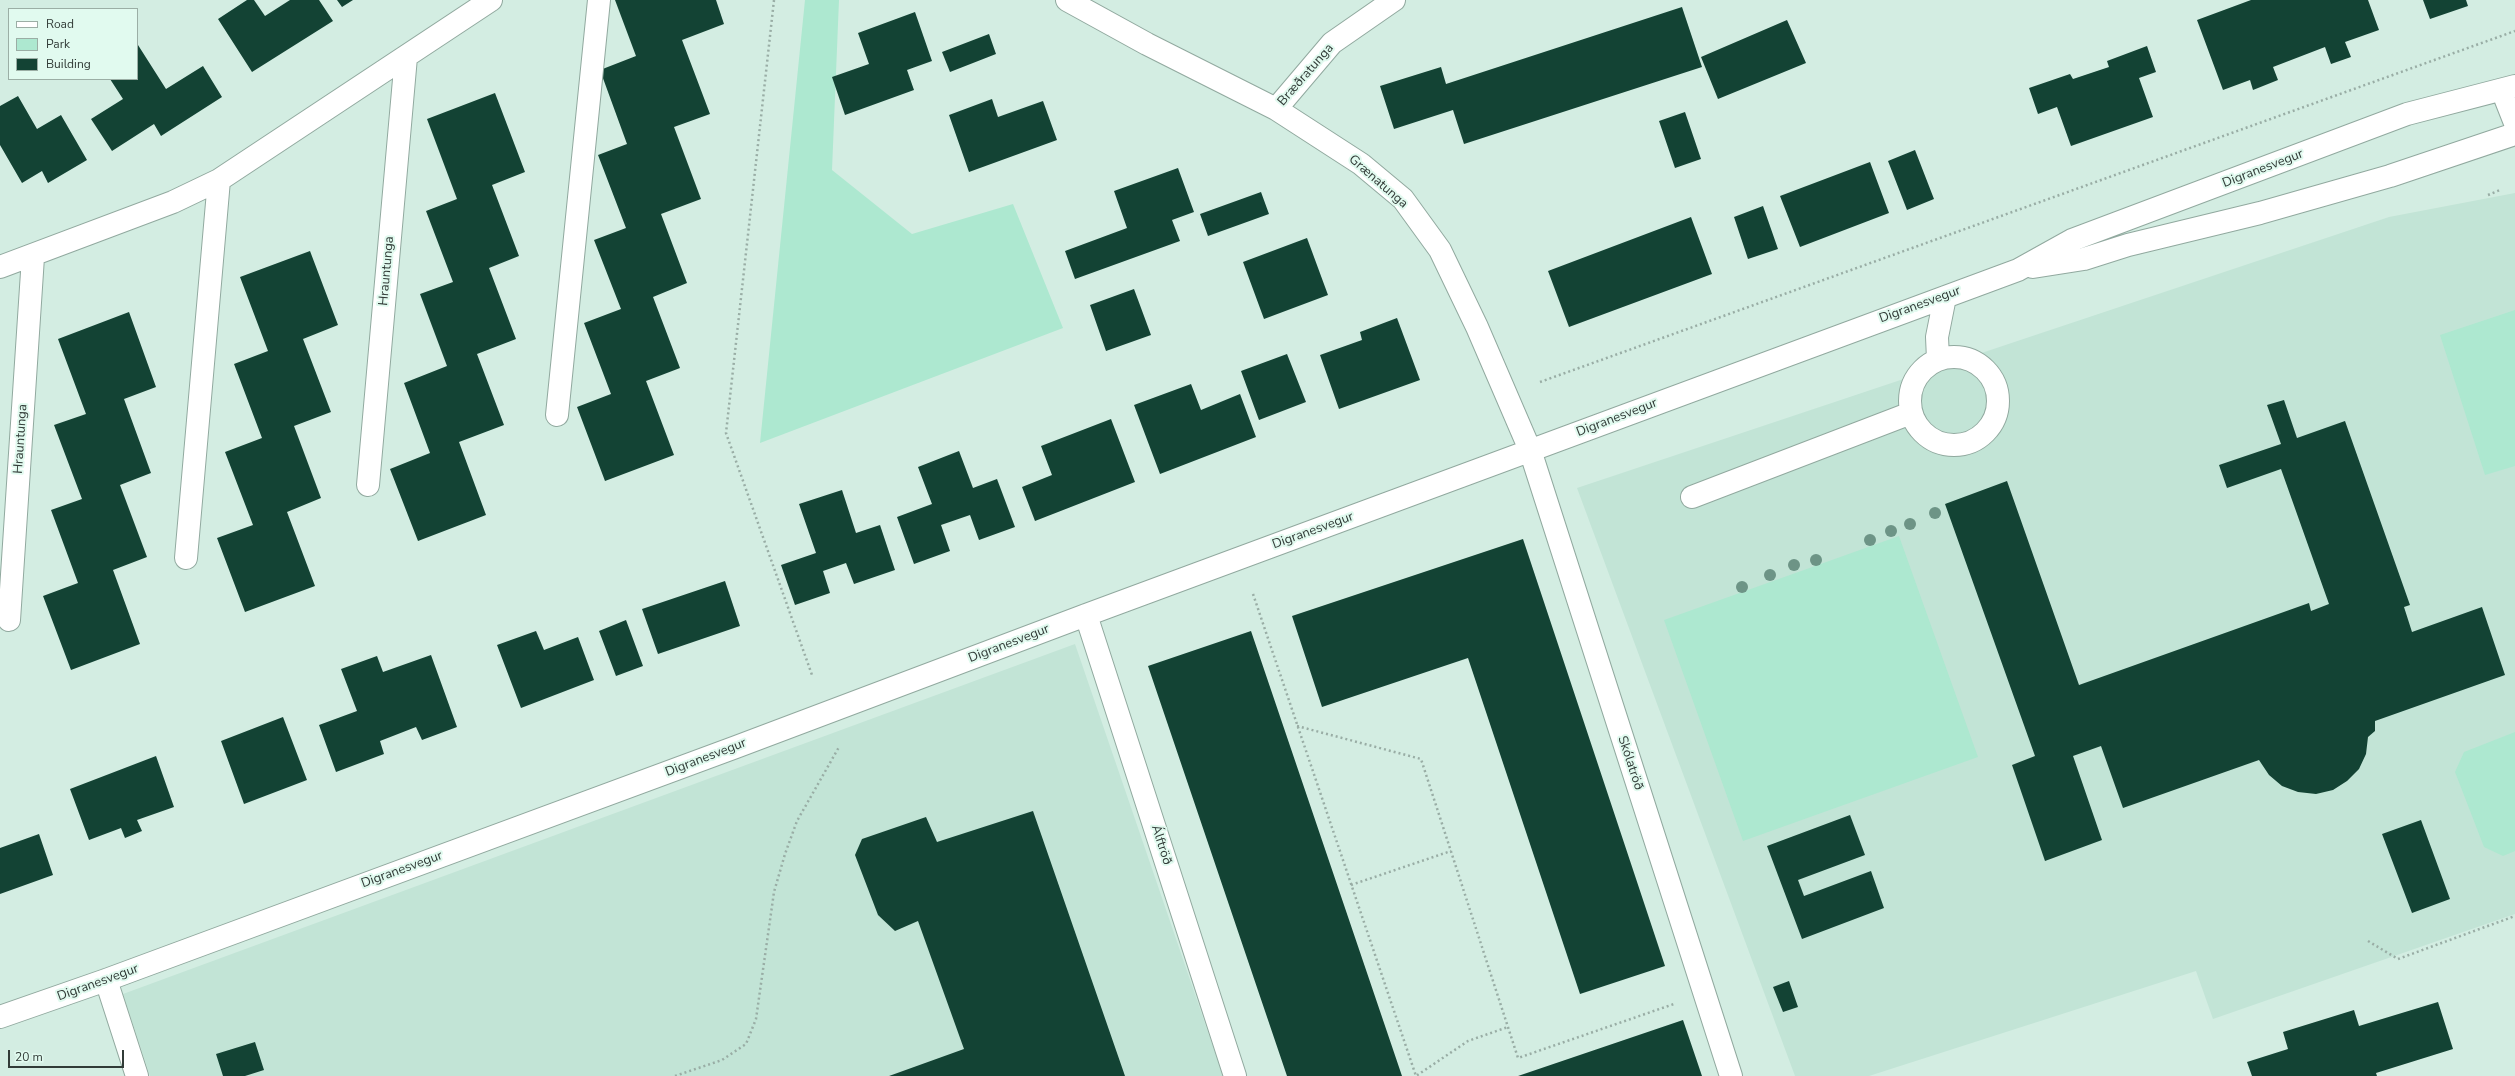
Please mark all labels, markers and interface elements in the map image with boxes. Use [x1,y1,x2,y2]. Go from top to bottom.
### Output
legend [8,8,138,80]
text: Road [46,16,74,32]
text: Park [46,36,70,52]
street label: Bræðratunga [1275,41,1337,109]
text: Building [46,56,91,72]
street label: Digranesvegur [2220,146,2306,192]
street label: Grænatunga [1345,152,1411,212]
street label: Hrauntunga [376,236,398,306]
street label: Digranesvegur [1877,283,1963,327]
street label: Digranesvegur [1574,395,1660,441]
street label: Hrauntunga [11,404,31,474]
street label: Digranesvegur [1270,509,1356,553]
street label: Digranesvegur [966,621,1052,667]
street label: Skólatröð [1614,734,1646,792]
street label: Digranesvegur [663,735,749,781]
street label: Álftröð [1147,823,1175,867]
street label: Digranesvegur [359,848,445,892]
street label: Digranesvegur [55,961,141,1005]
scale bar [10,1042,126,1068]
text: 20 m [15,1049,43,1065]

